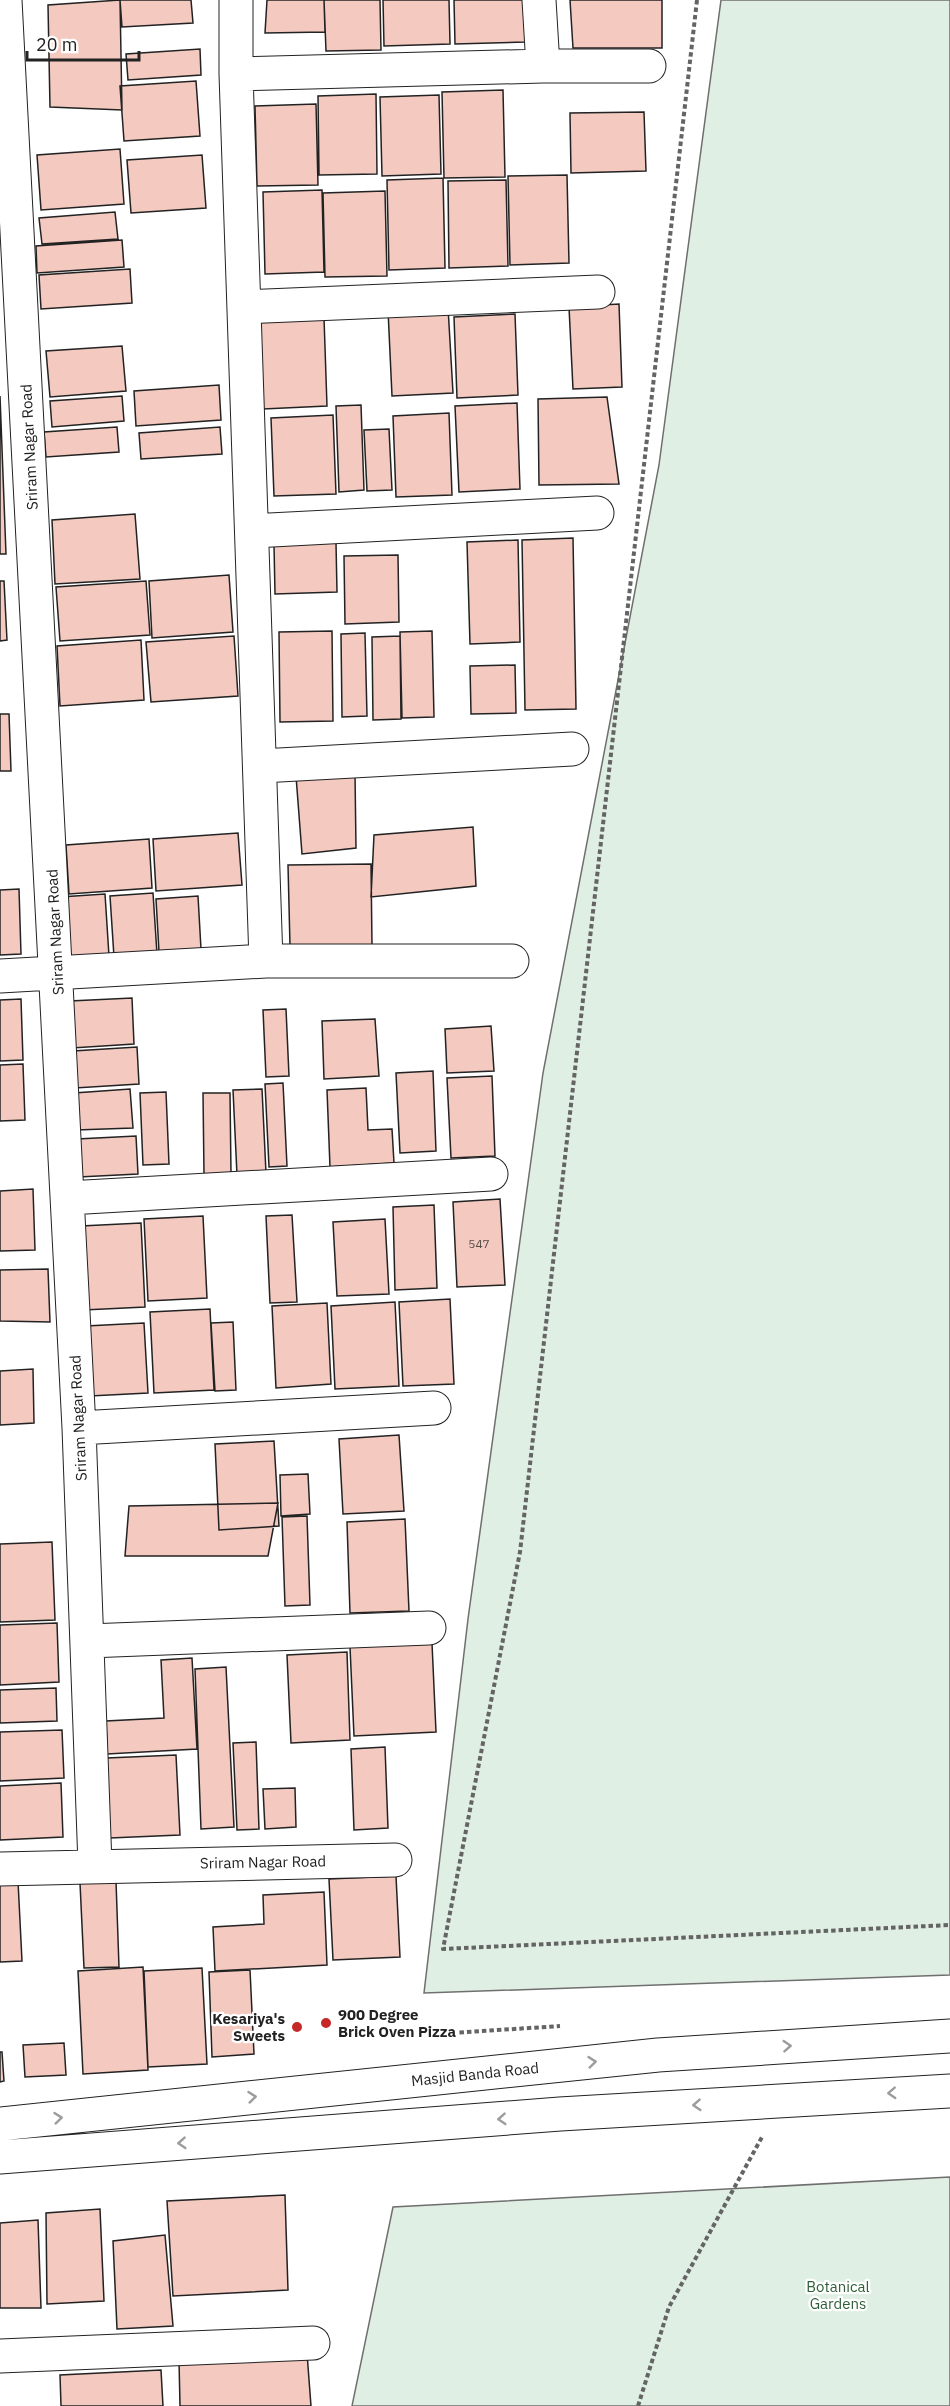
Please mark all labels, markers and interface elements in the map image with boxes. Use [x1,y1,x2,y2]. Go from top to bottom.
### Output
scale bar [27,24,140,62]
text: 20 m [36,33,78,56]
street label: Sriram Nagar Road [16,384,42,510]
street label: Sriram Nagar Road [42,869,68,995]
house number: 547 [468,1236,490,1251]
street label: Sriram Nagar Road [65,1355,91,1481]
street label: Sriram Nagar Road [200,1851,326,1873]
place label: 900 Degree Brick Oven Pizza [338,2005,457,2041]
place label: Kesariya's Sweets [212,2009,285,2045]
marker: 900 Degree Brick Oven Pizza [319,2016,333,2030]
marker: Kesariya's Sweets [290,2020,304,2034]
one-way arrow [782,2040,791,2053]
one-way arrow [588,2056,597,2069]
street label: Masjid Banda Road [410,2058,540,2090]
one-way arrow [887,2087,896,2100]
one-way arrow [248,2091,257,2104]
one-way arrow [692,2098,701,2111]
one-way arrow [54,2112,63,2125]
one-way arrow [498,2112,507,2125]
one-way arrow [178,2136,187,2149]
park label: Botanical Gardens [806,2277,870,2313]

